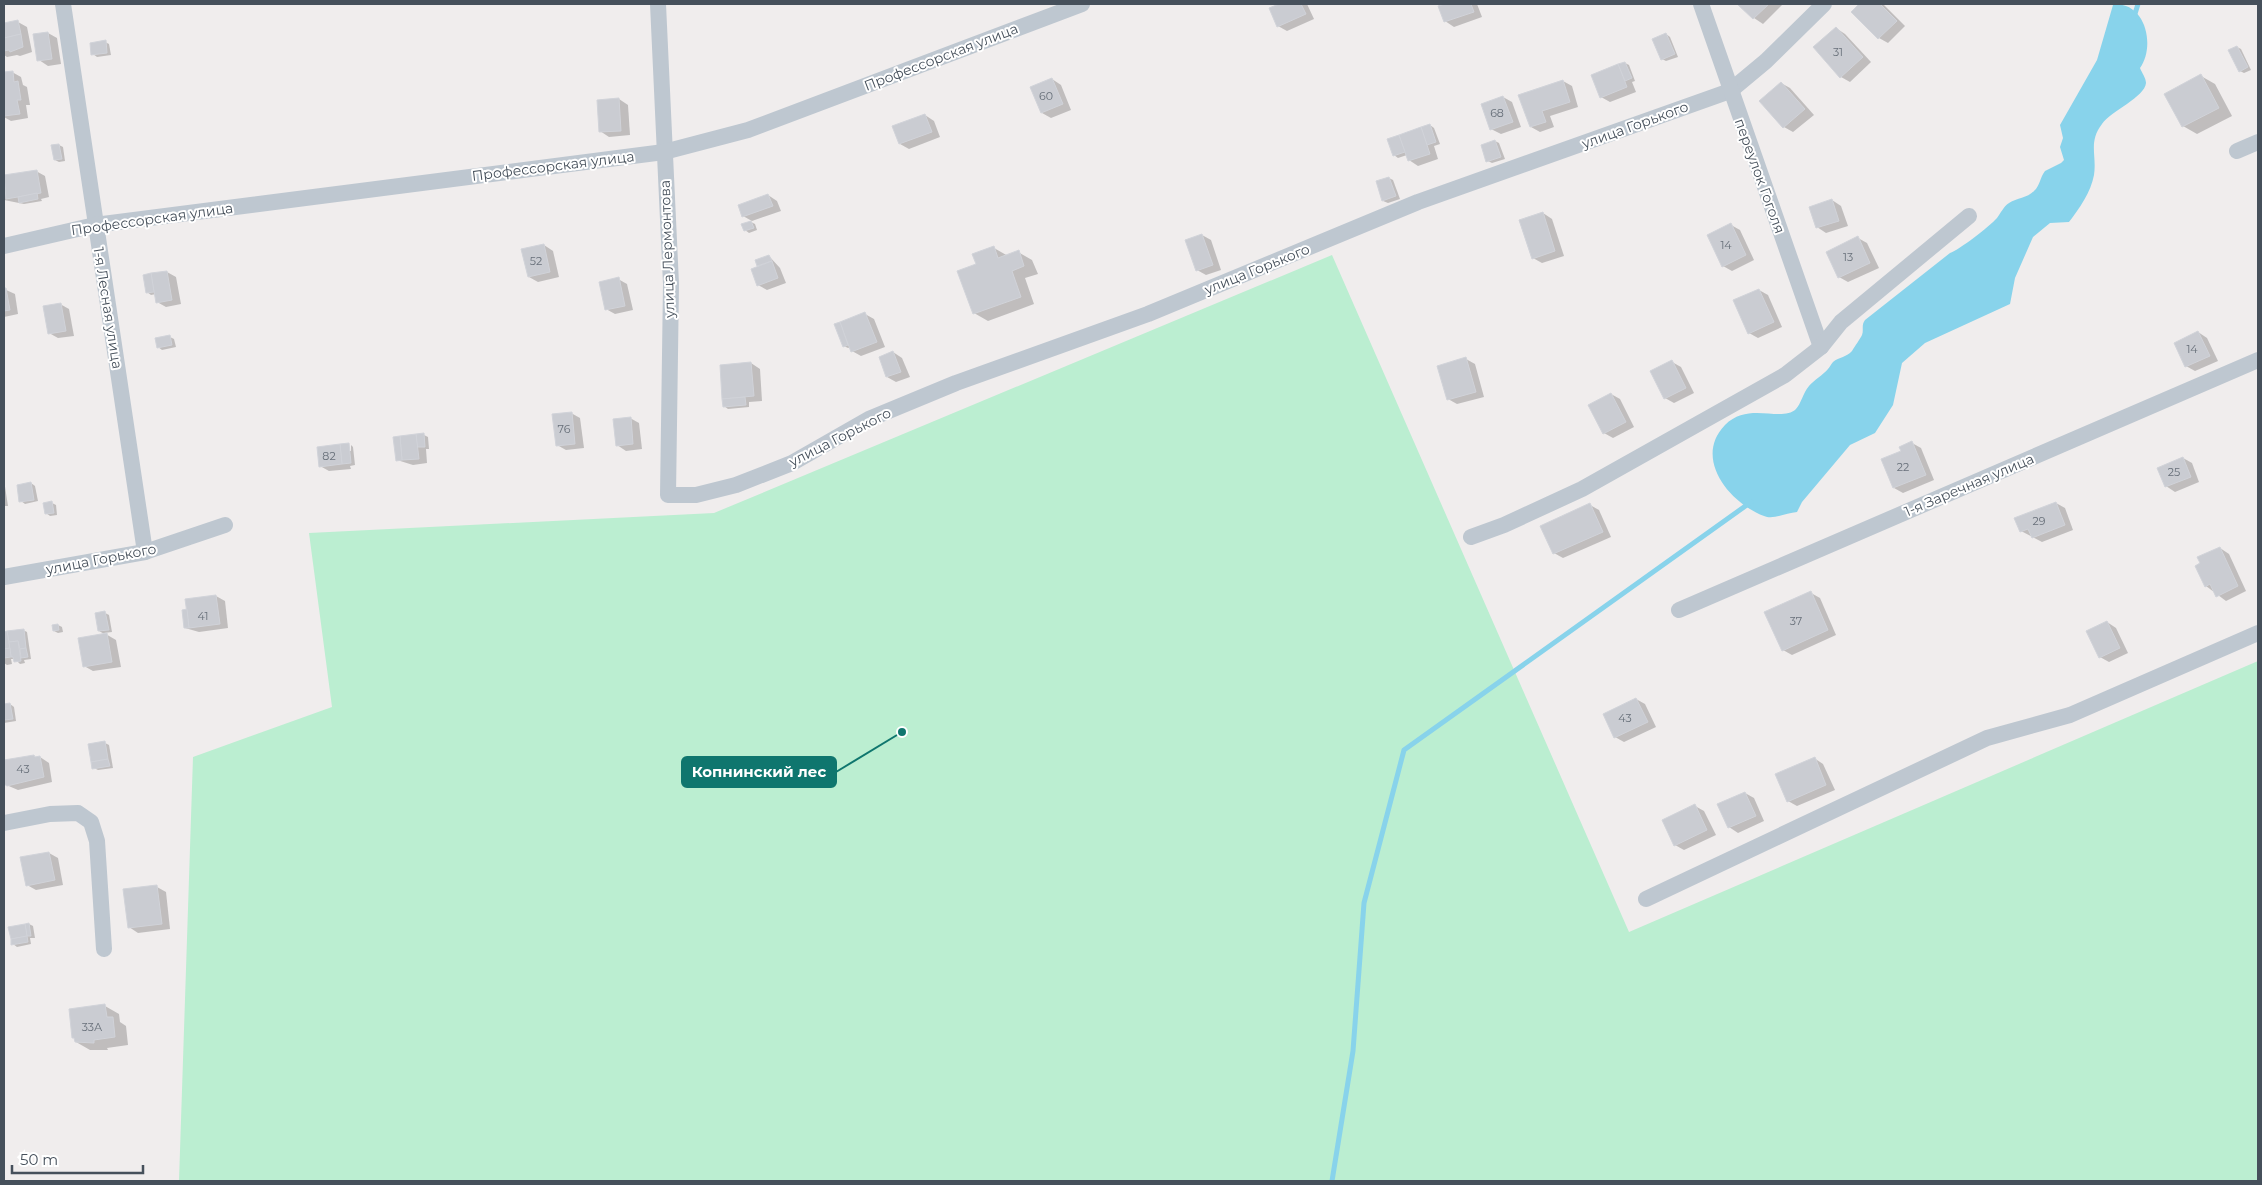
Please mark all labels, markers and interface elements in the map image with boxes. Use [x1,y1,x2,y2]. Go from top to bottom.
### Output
street label: Профессорская улица [861,19,1021,95]
house number: 31 [1833,45,1843,59]
house number: 60 [1039,89,1053,103]
street label: улица Горького [1578,97,1691,153]
house number: 68 [1490,106,1504,120]
street label: переулок Гоголя [1731,116,1789,236]
street label: Профессорская улица [471,147,635,185]
street label: улица Лермонтова [656,180,678,319]
street label: Профессорская улица [70,199,234,239]
house number: 14 [1720,238,1732,252]
street label: улица Горького [1201,240,1312,299]
street label: 1-я Лесная улица [89,246,127,370]
house number: 13 [1843,250,1853,264]
house number: 52 [530,254,542,268]
house number: 14 [2186,342,2198,356]
street label: улица Горького [785,403,894,471]
house number: 76 [558,422,571,436]
house number: 82 [322,449,336,463]
street label: 1-я Заречная улица [1901,450,2037,520]
house number: 22 [1897,460,1909,474]
house number: 25 [2168,465,2180,479]
house number: 29 [2033,514,2046,528]
street label: улица Горького [43,539,158,579]
house number: 41 [198,609,208,623]
house number: 37 [1790,614,1802,628]
house number: 43 [1618,711,1632,725]
callout: Копнинский лес [682,757,836,787]
house number: 43 [16,762,30,776]
text: Копнинский лес [692,762,826,781]
house number: 33А [82,1020,103,1034]
scale bar [12,1142,144,1174]
text: 50 m [20,1150,58,1169]

